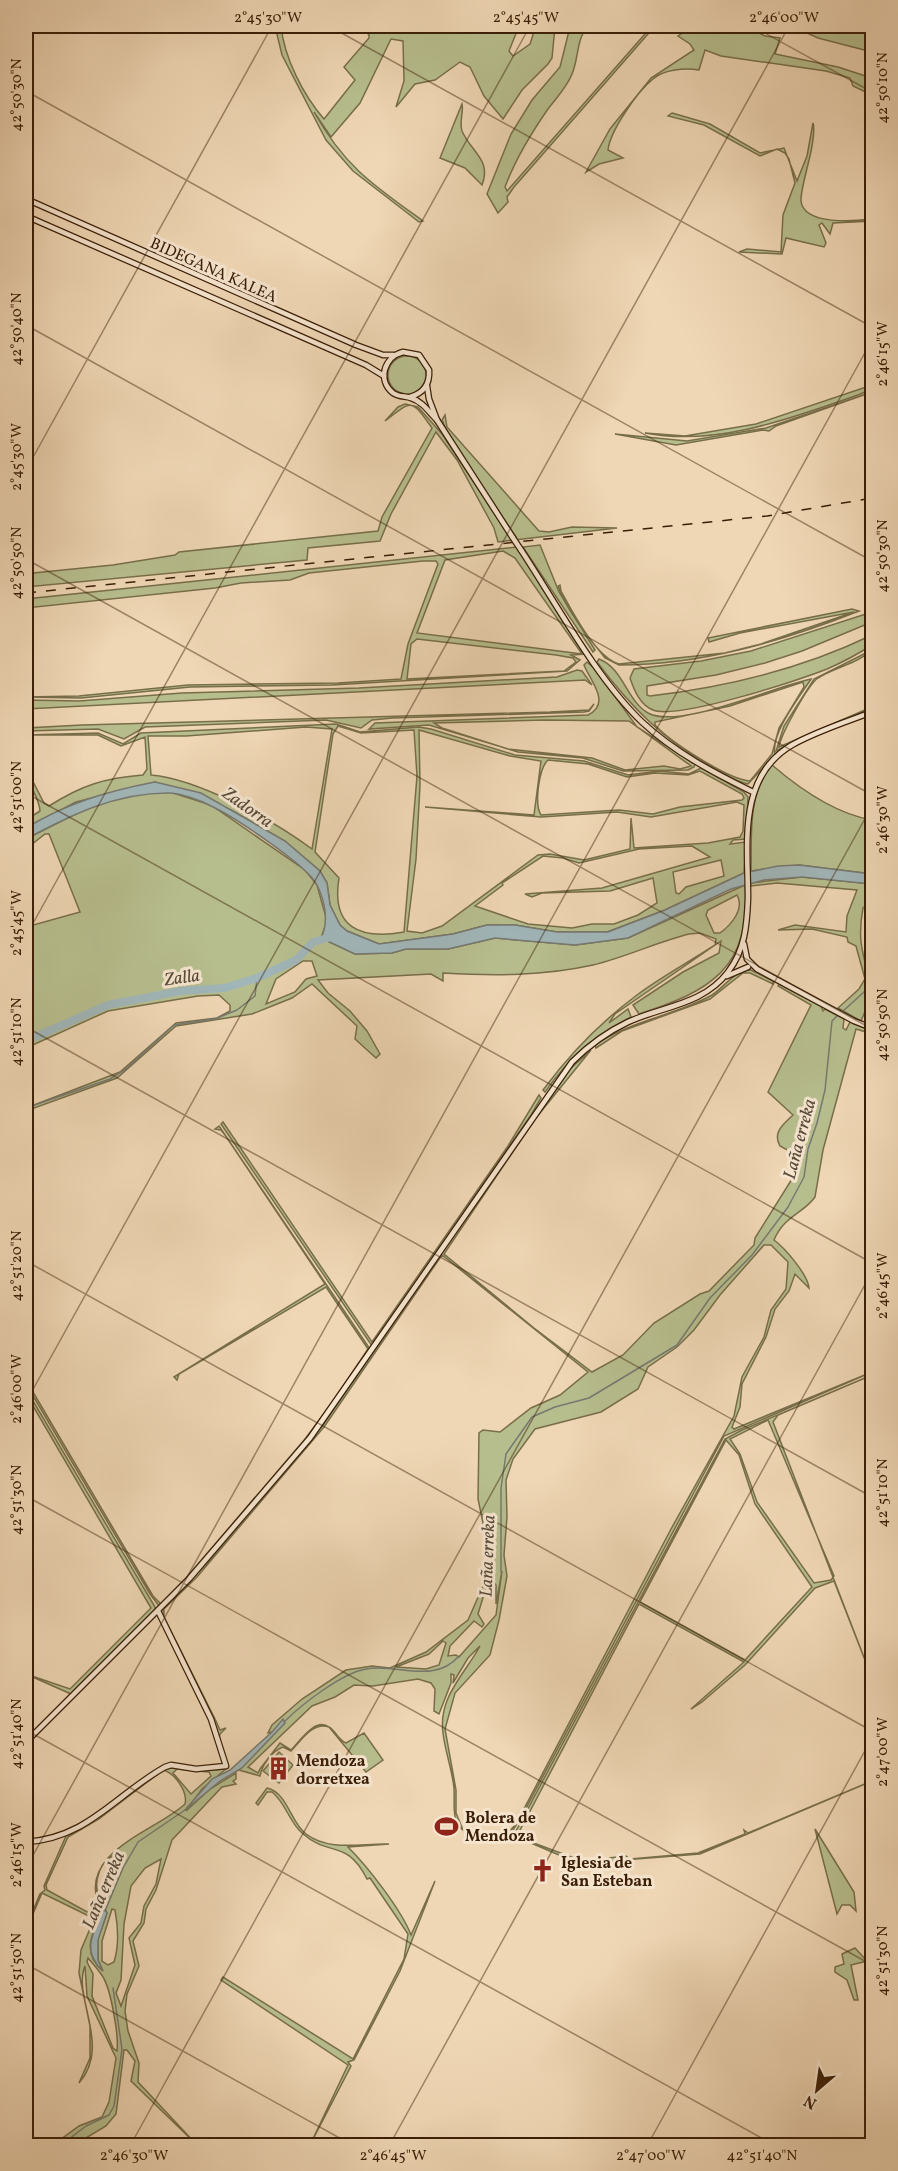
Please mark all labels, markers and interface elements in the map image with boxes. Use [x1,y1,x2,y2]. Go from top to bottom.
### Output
text: 2°45'30"W [234,8,302,29]
text: 2°45'45"W [493,8,559,29]
text: 2°46'00"W [749,8,819,29]
text: 42°50'10"N [873,52,894,124]
text: 42°50'30"N [7,58,28,132]
street label: BIDEGANA KALEA [146,233,280,309]
text: 42°50'40"N [7,292,28,366]
text: 2°46'15"W [873,321,894,387]
text: 2°45'30"W [7,423,28,491]
text: 42°50'30"N [873,519,894,593]
text: 42°50'50"N [7,527,28,599]
text: 42°51'00"N [7,761,28,833]
water label: Zadorra [216,781,277,835]
text: 2°46'30"W [873,786,894,854]
text: 2°45'45"W [7,890,28,956]
water label: Zalla [162,964,202,993]
text: 42°50'50"N [873,989,894,1061]
text: 42°51'10"N [7,997,28,1067]
water label: Laña erreka [778,1096,823,1182]
text: 42°51'20"N [7,1230,28,1302]
text: 2°46'45"W [873,1253,894,1320]
text: 2°46'00"W [7,1354,28,1424]
text: 42°51'10"N [873,1458,894,1528]
text: 42°51'30"N [7,1465,28,1535]
water label: Laña erreka [475,1514,502,1598]
text: 42°51'40"N [7,1699,28,1769]
text: 2°47'00"W [873,1717,894,1787]
place label: Mendoza dorretxea [296,1751,370,1791]
building icon: Mendoza dorretxea [265,1756,291,1782]
place label: Bolera de Mendoza [465,1808,536,1848]
sports icon: Bolera de Mendoza [434,1813,460,1839]
text: 2°46'15"W [7,1822,28,1888]
water label: Laña erreka [77,1848,132,1933]
place label: Iglesia de San Esteban [561,1853,653,1893]
church icon: Iglesia de San Esteban [530,1858,556,1884]
text: 42°51'30"N [873,1926,894,1996]
text: 42°51'50"N [7,1933,28,2003]
north arrow [787,2060,847,2120]
text: N [800,2089,821,2114]
text: 2°46'30"W [100,2146,168,2167]
text: 2°46'45"W [360,2146,427,2167]
text: 2°47'00"W [616,2146,686,2167]
text: 42°51'40"N [727,2146,797,2167]

